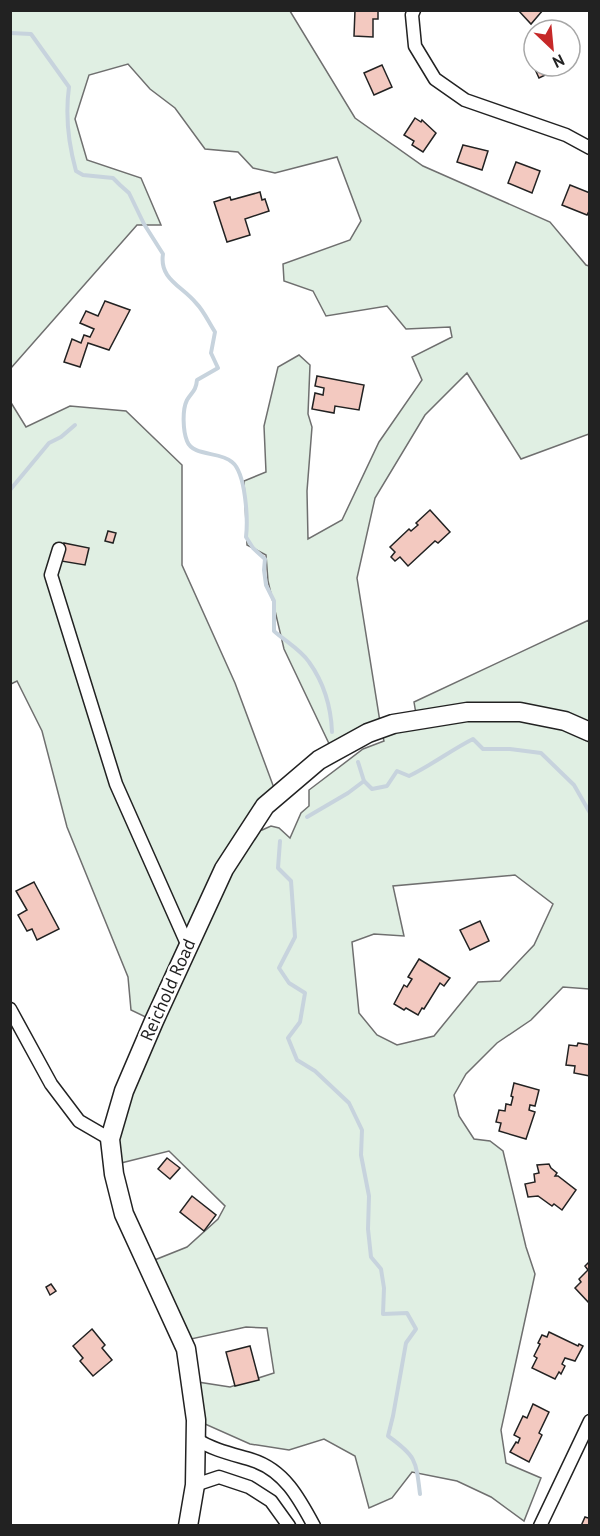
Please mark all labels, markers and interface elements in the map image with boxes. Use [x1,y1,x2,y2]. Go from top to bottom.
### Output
north arrow [522,18,582,78]
text: N [549,50,568,73]
street label: Reichold Road [135,935,200,1044]

